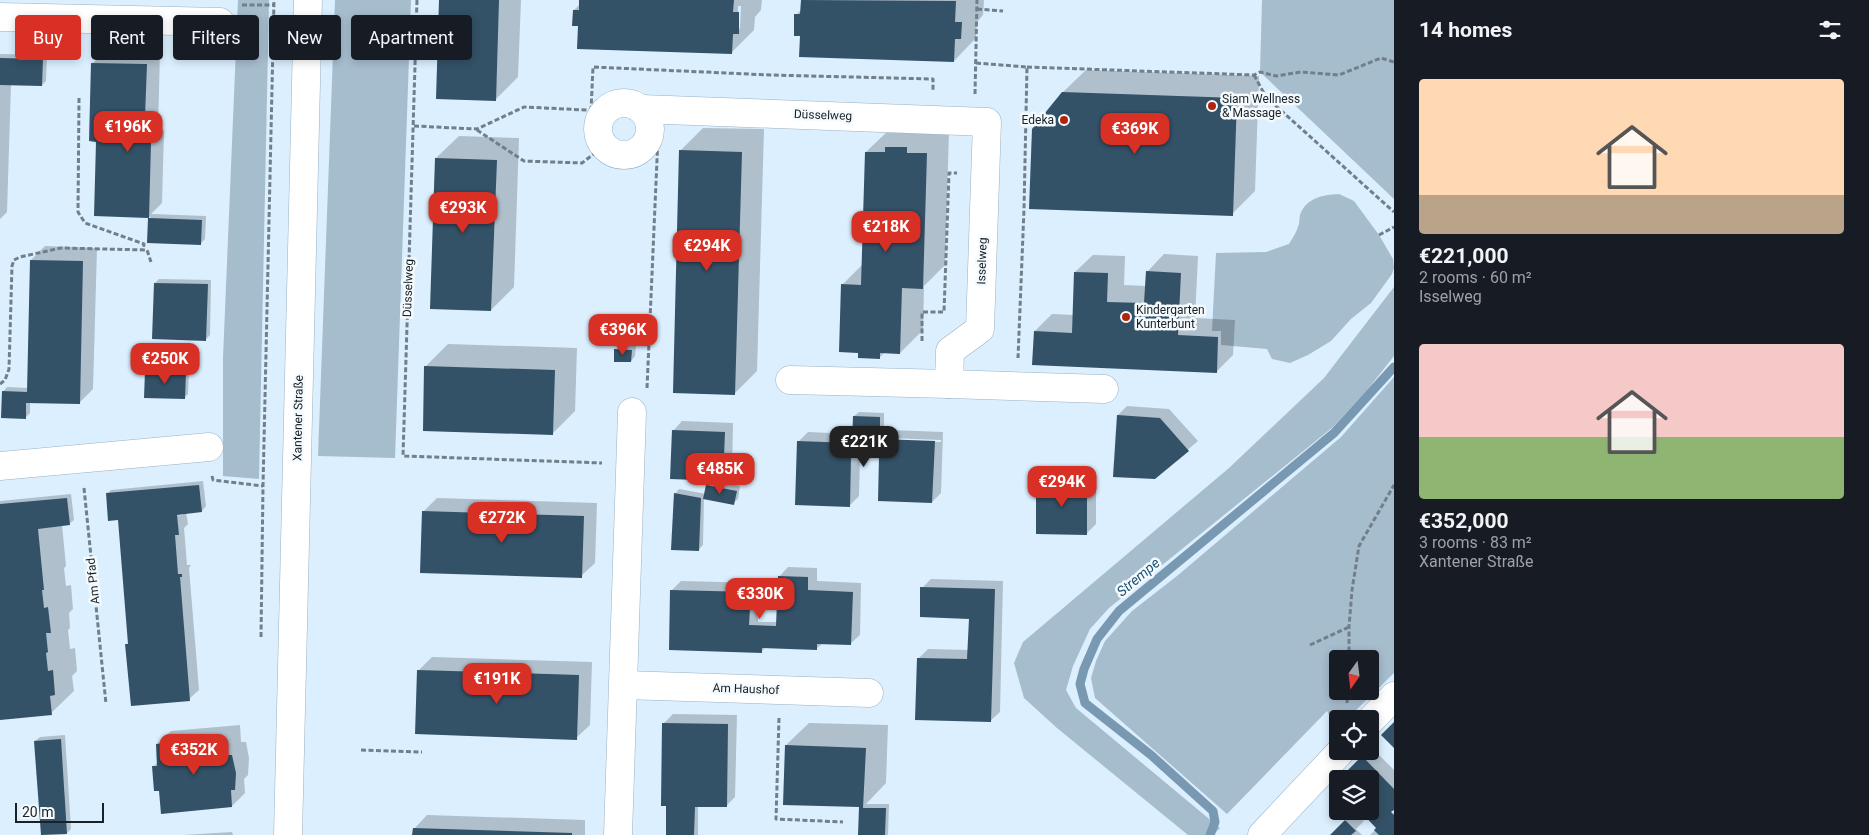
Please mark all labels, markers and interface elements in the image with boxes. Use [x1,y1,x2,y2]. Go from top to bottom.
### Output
chip: Buy [15,15,81,60]
chip: Rent [91,15,163,60]
chip: Filters [173,15,259,60]
chip: New [269,15,341,60]
chip: Apartment [351,15,472,60]
icon: filters [1816,16,1844,44]
text: 14 homes [1419,18,1512,42]
place label: Siam Wellness & Massage [1222,92,1300,120]
marker: Siam Wellness & Massage [1206,100,1218,112]
street label: Düsselweg [794,107,852,123]
pin: €196K [93,110,163,153]
pin: €369K [1100,112,1170,155]
icon: home [1587,112,1677,202]
place label: Edeka [1022,113,1054,127]
marker: Edeka [1058,114,1070,126]
text: €196K [105,117,151,136]
text: €369K [1112,119,1158,138]
pin: €293K [428,192,498,234]
text: €293K [440,198,486,217]
pin: €218K [851,210,921,253]
text: €218K [863,217,909,236]
pin: €294K [672,230,742,272]
text: €294K [684,236,730,255]
street label: Isselweg [974,237,990,285]
text: €221,000 [1419,244,1509,268]
street label: Düsselweg [400,259,416,317]
text: 2 rooms · 60 m² [1419,268,1532,287]
text: Isselweg [1419,287,1482,306]
place label: Kindergarten Kunterbunt [1136,303,1205,331]
marker: Kindergarten Kunterbunt [1120,311,1132,323]
pin: €396K [588,314,658,356]
text: €396K [600,320,646,339]
pin: €250K [130,342,200,385]
text: €250K [142,349,188,368]
street label: Xantener Straße [290,375,306,461]
icon: home [1587,377,1677,467]
pin: €221K [829,426,899,468]
text: €221K [841,432,887,451]
pin: €485K [685,452,755,495]
text: €485K [697,459,743,478]
pin: €294K [1027,466,1097,508]
text: €294K [1039,472,1085,491]
pin: €272K [467,502,537,544]
text: €272K [479,508,525,527]
text: €352,000 [1419,509,1509,533]
text: 3 rooms · 83 m² [1419,533,1532,552]
text: Xantener Straße [1419,552,1534,571]
water label: Strempe [1113,555,1163,599]
street label: Am Pfad [84,557,102,605]
pin: €330K [725,578,795,620]
text: €330K [737,584,783,603]
north arrow [1329,650,1379,700]
map controls [1329,650,1379,820]
pin: €191K [462,662,532,705]
text: €191K [474,669,520,688]
street label: Am Haushof [712,681,780,697]
button: locate [1329,710,1379,760]
pin: €352K [159,734,229,776]
text: €352K [171,740,217,759]
button: layers [1329,770,1379,820]
scale bar [15,800,104,823]
text: 20 m [22,804,54,820]

